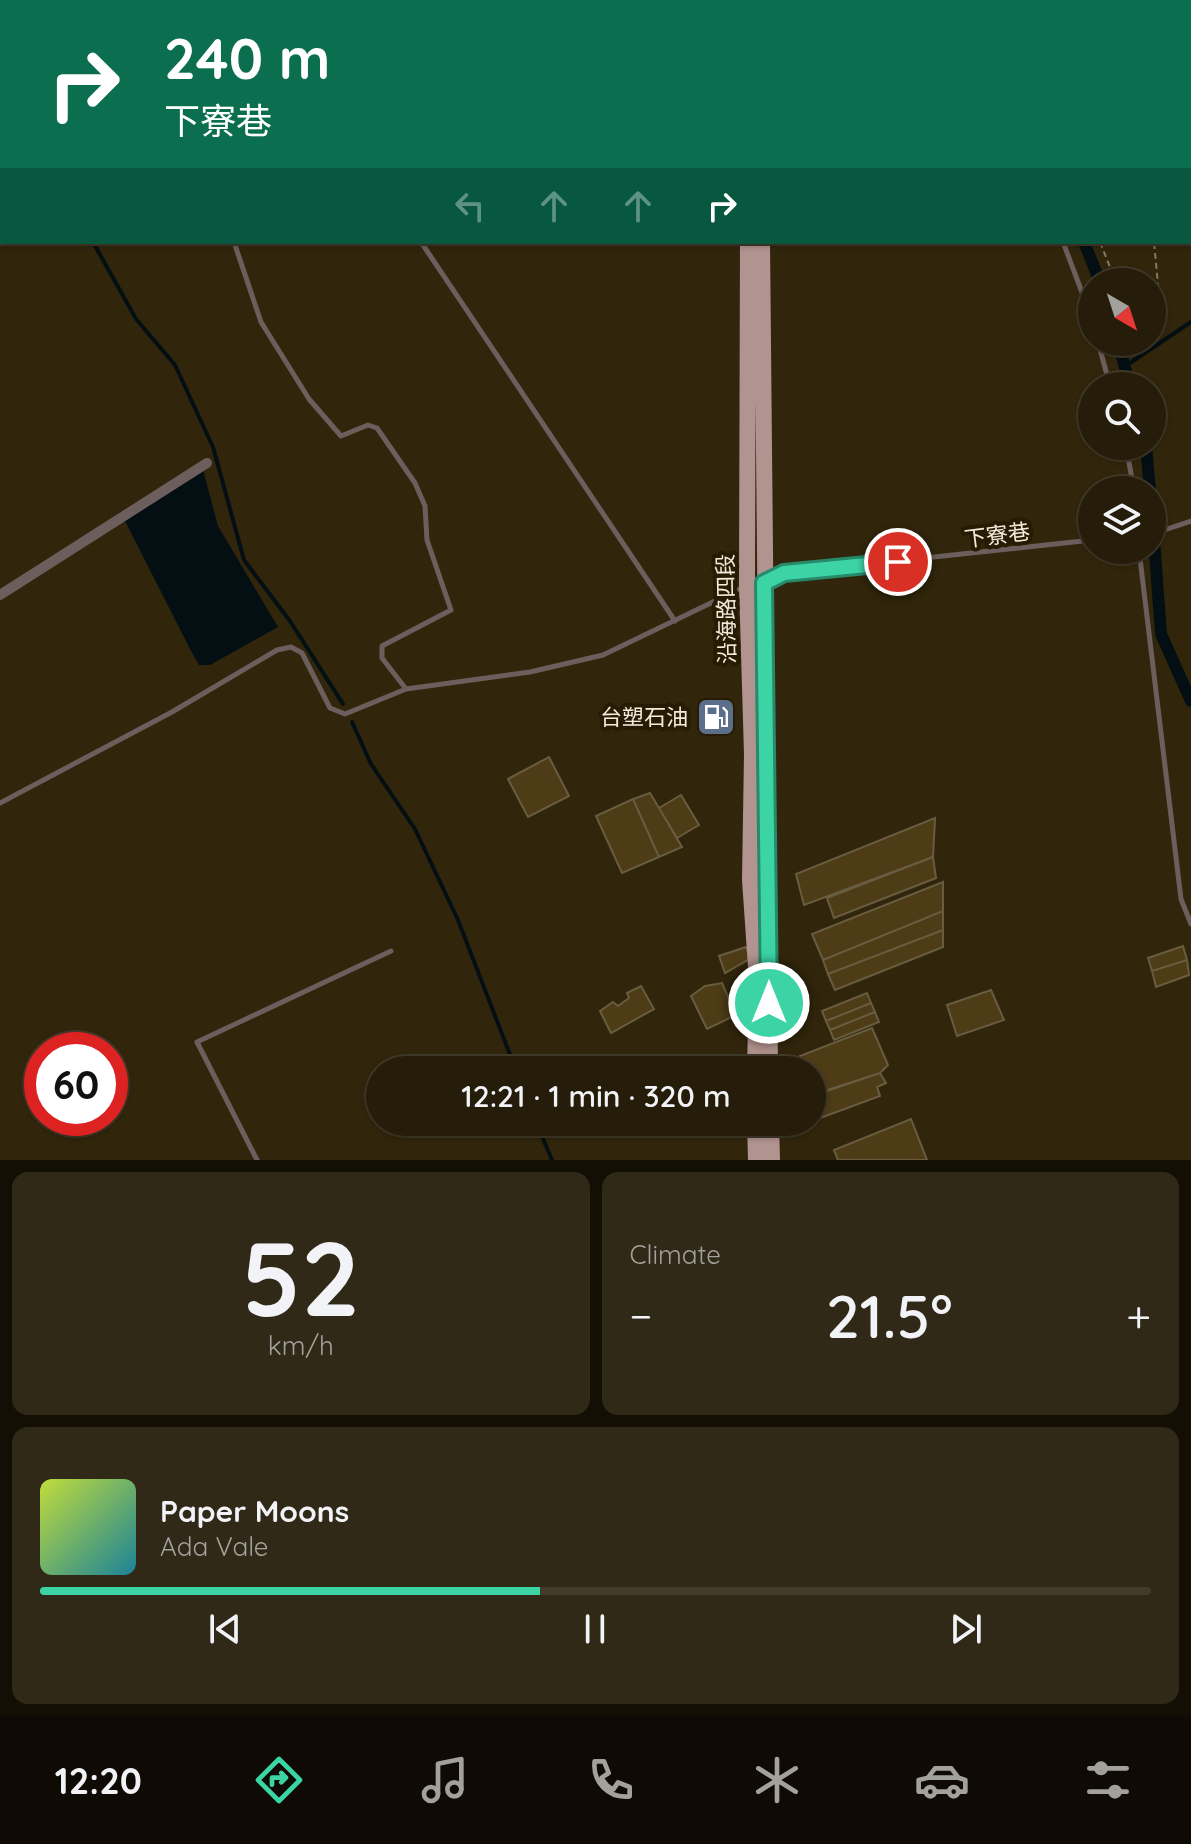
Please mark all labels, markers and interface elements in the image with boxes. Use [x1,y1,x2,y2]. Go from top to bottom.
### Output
text: 240 m [164,23,331,93]
icon: right [32,32,136,136]
text: 下寮巷 [164,98,272,143]
icon: left [448,184,492,228]
icon: ahead [532,184,576,228]
icon: ahead [616,184,660,228]
icon: right [700,184,744,228]
north arrow [1078,268,1166,356]
map controls [1078,268,1166,564]
button: search [1078,372,1166,460]
button: layers [1078,476,1166,564]
street label: 下寮巷 [963,517,1031,553]
pin [864,528,932,596]
icon: arrive [876,540,920,584]
street label: 沿海路四段 [711,554,741,664]
fuel station icon: 台塑石油 [695,696,737,738]
place label: 台塑石油 [600,703,688,731]
position arrow [727,961,811,1045]
speed limit sign: 60 [24,1032,128,1136]
text: 12:21 · 1 min · 320 m [461,1077,731,1115]
text: 52 [241,1212,360,1342]
text: Climate [630,1238,721,1271]
text: 21.5° [826,1278,953,1353]
text: − [630,1288,652,1343]
text: + [1126,1288,1151,1343]
text: km/h [268,1329,334,1362]
text: Paper Moons [160,1492,349,1530]
text: Ada Vale [160,1530,269,1563]
icon: previous [203,1607,247,1651]
icon: pause [573,1607,617,1651]
icon: next [944,1607,988,1651]
icon: directions [251,1752,307,1808]
icon: music [417,1752,473,1808]
icon: phone [583,1752,639,1808]
icon: climate [749,1752,805,1808]
icon: car [914,1752,970,1808]
icon: filters [1080,1752,1136,1808]
text: 12:20 [55,1758,142,1803]

